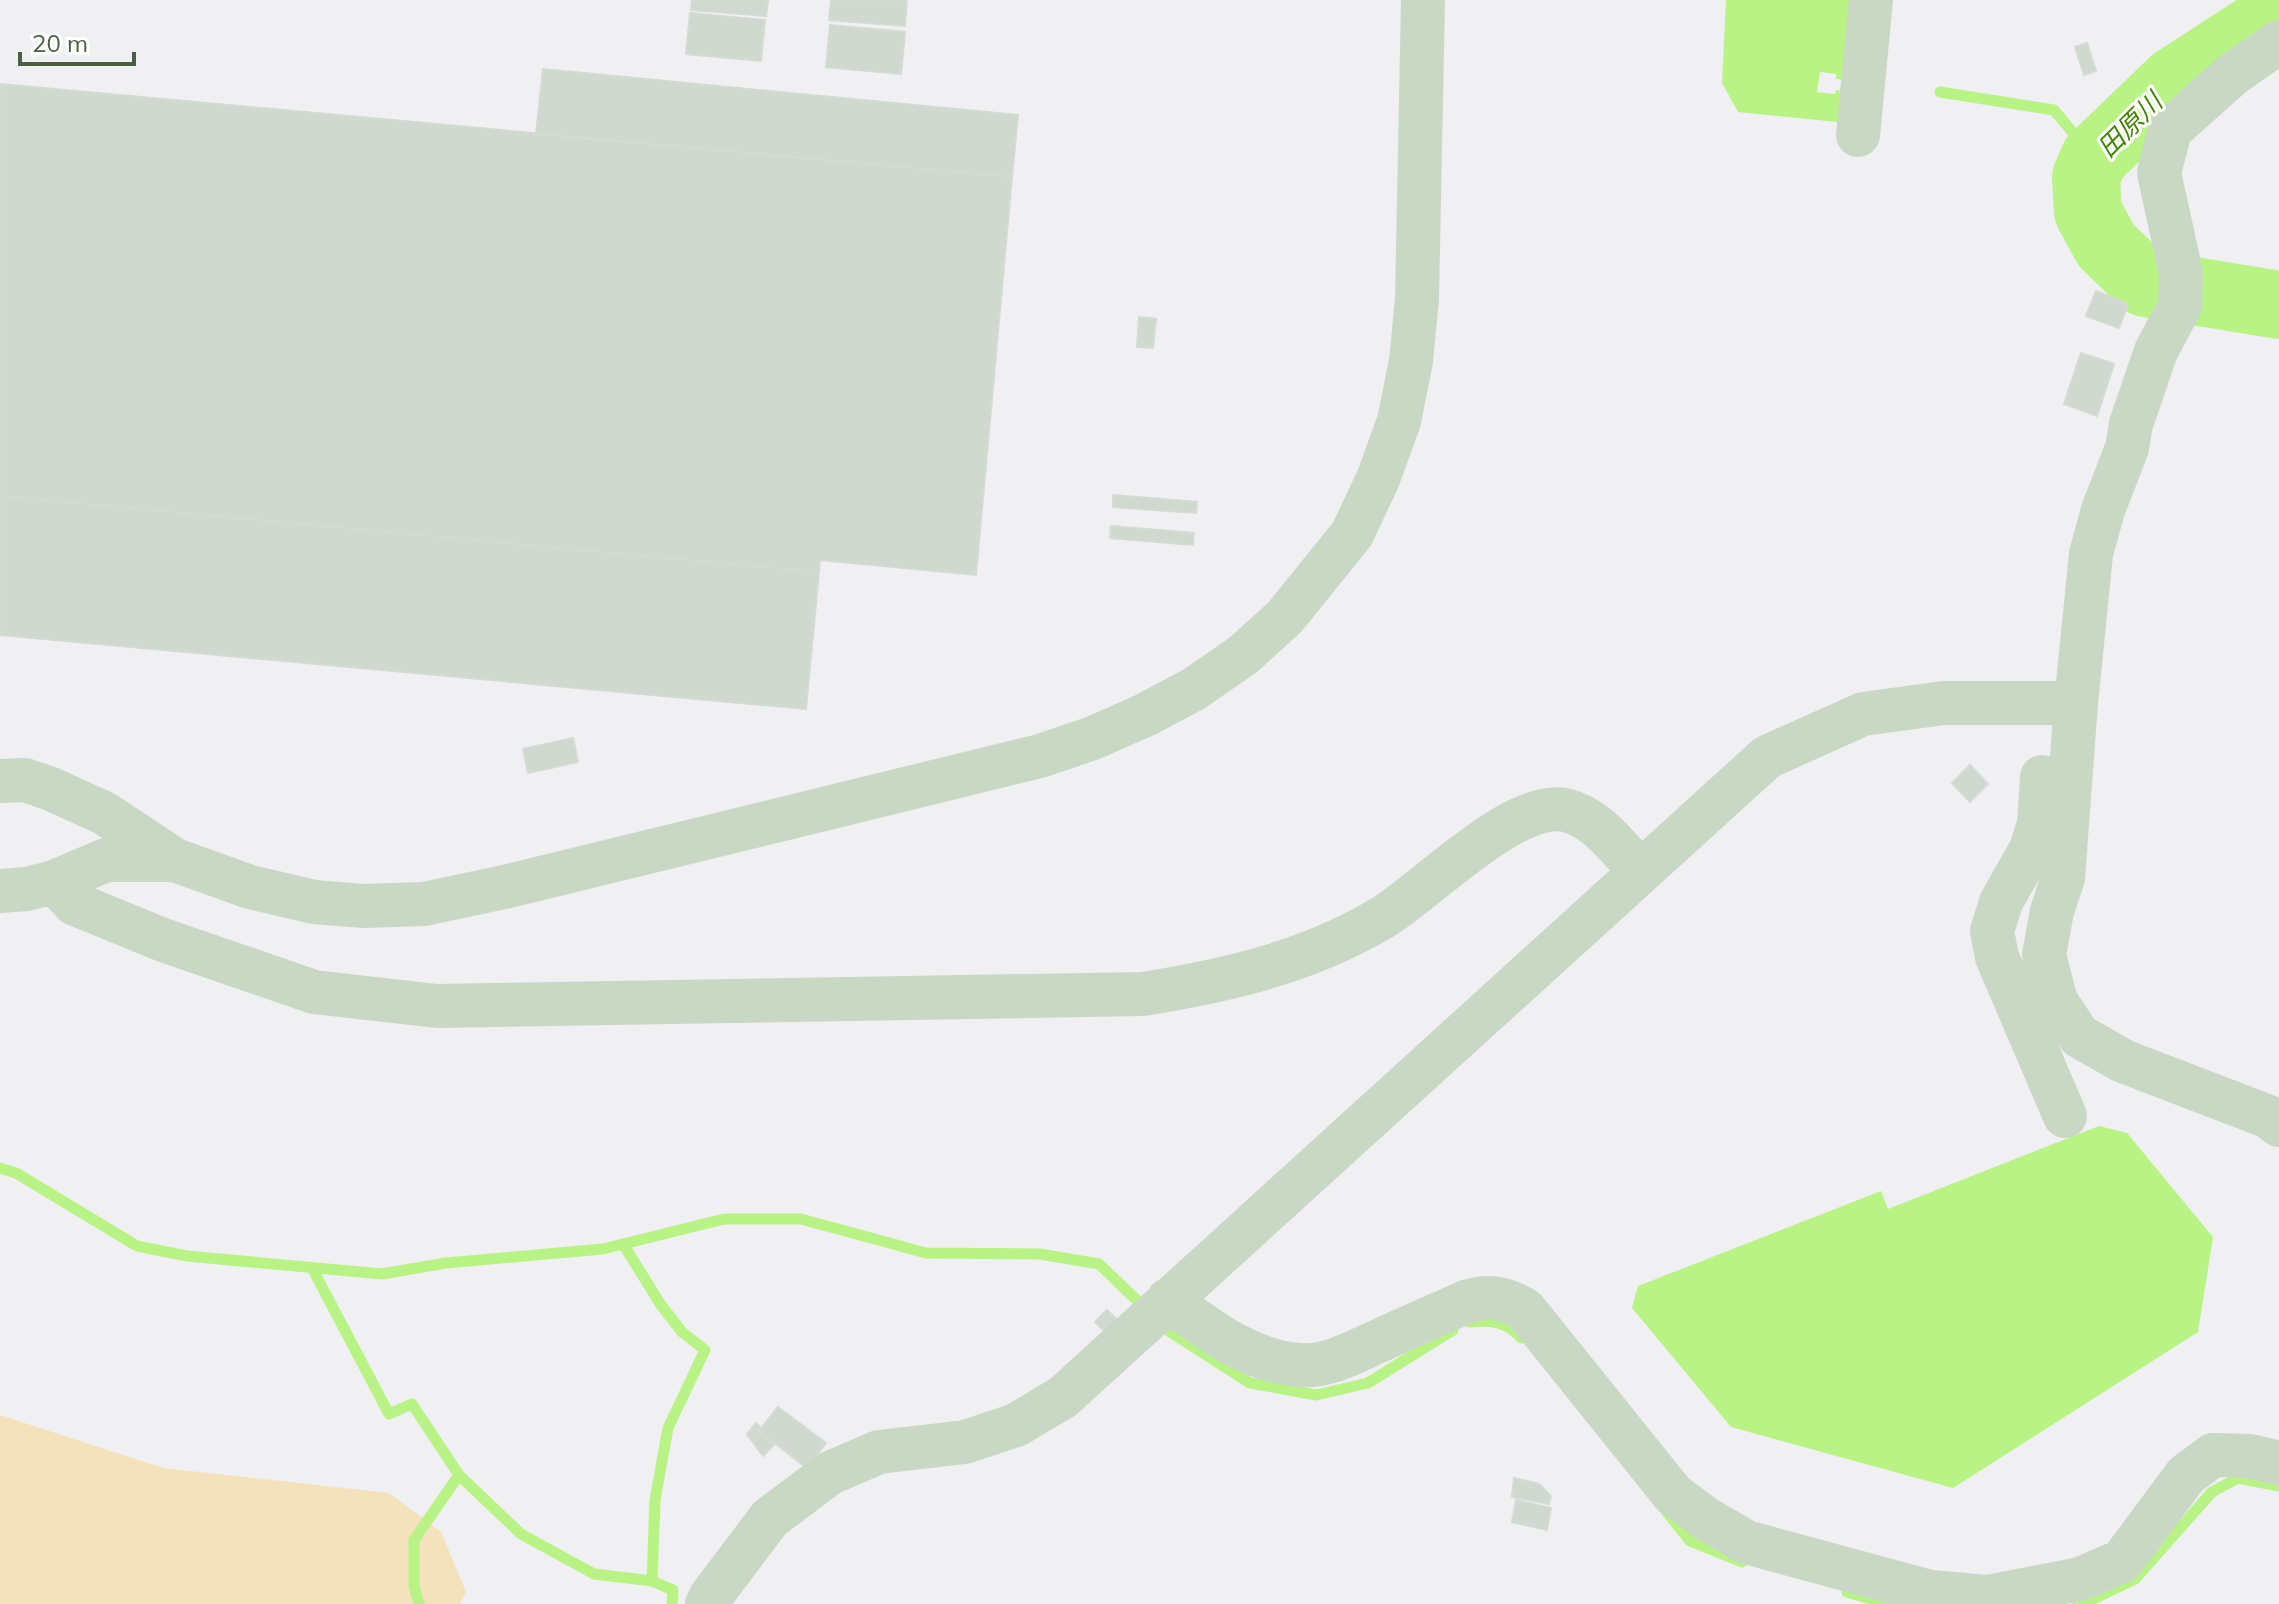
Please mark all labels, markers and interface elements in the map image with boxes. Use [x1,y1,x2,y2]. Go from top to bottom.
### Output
scale bar [20,16,134,66]
text: 20 m [32,28,88,58]
water label: 田原川 [2090,83,2171,164]

